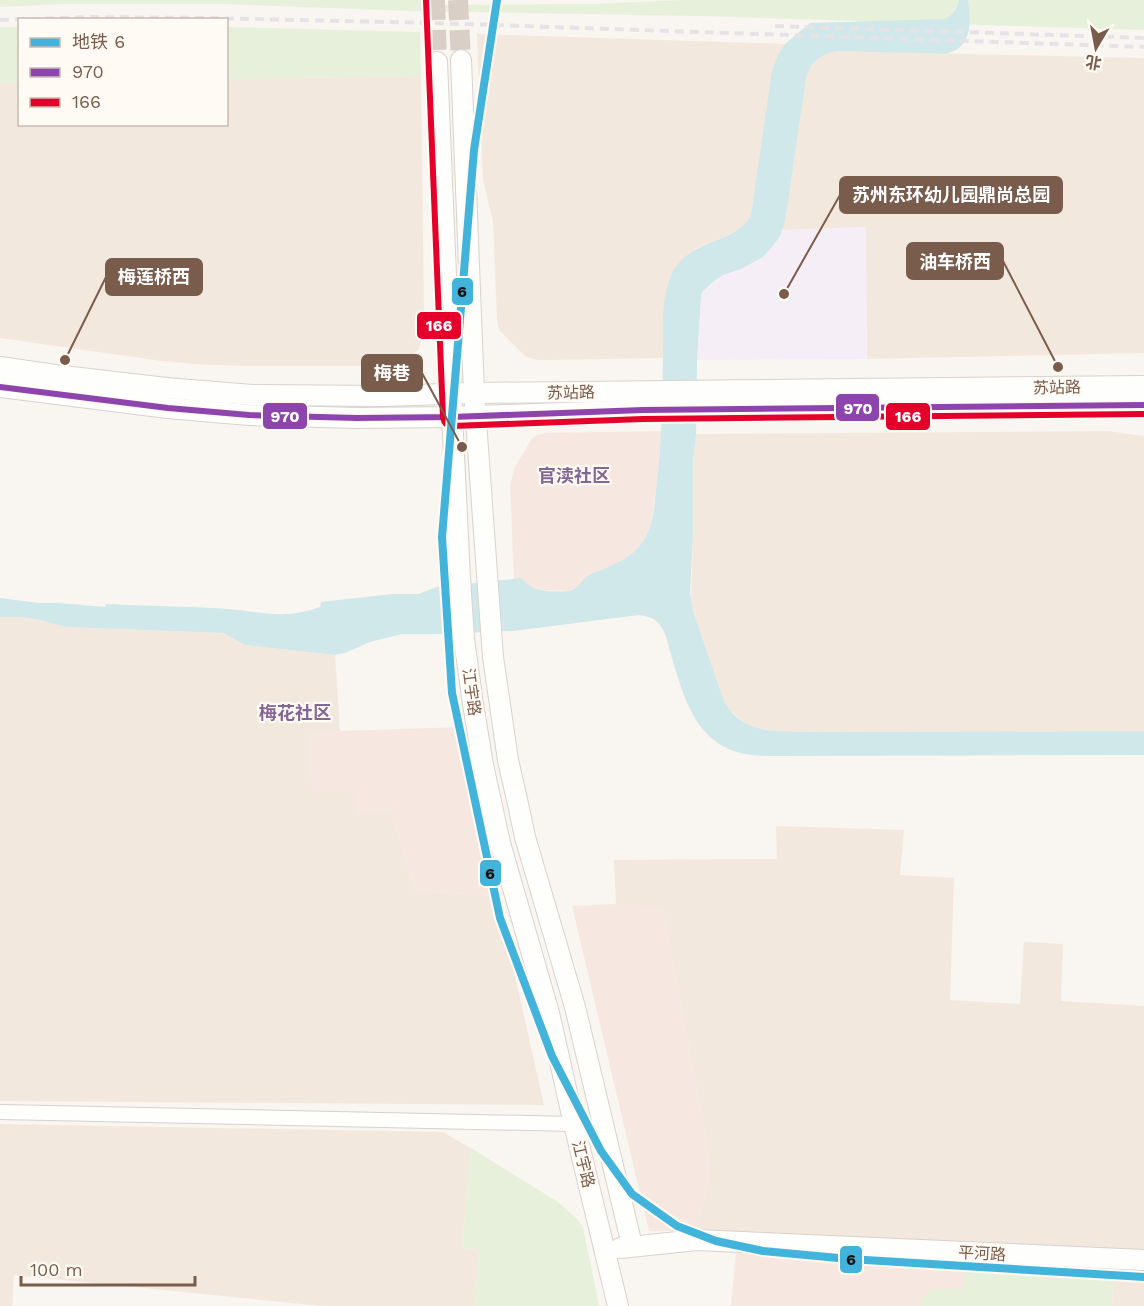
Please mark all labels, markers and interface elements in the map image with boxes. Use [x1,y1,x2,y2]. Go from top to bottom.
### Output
legend [18,18,228,126]
north arrow [1066,18,1126,78]
text: 地铁 6 [72,31,125,52]
text: 北 [1084,52,1103,73]
text: 970 [72,61,104,82]
text: 166 [72,91,101,112]
callout: 苏州东环幼儿园鼎尚总园 [840,177,1062,213]
text: 苏州东环幼儿园鼎尚总园 [852,184,1050,205]
callout: 油车桥西 [907,243,1003,279]
text: 油车桥西 [919,251,991,272]
callout: 梅莲桥西 [106,259,202,295]
text: 梅莲桥西 [118,266,190,287]
line badge: 6 [451,277,474,306]
text: 6 [457,282,467,301]
line badge: 166 [416,311,462,340]
text: 166 [426,316,452,335]
callout: 梅巷 [362,355,422,391]
text: 梅巷 [374,362,410,383]
street label: 苏站路 [1033,378,1081,397]
street label: 苏站路 [547,383,595,402]
line badge: 970 [835,393,880,422]
text: 970 [843,399,873,418]
line badge: 970 [262,402,308,430]
line badge: 166 [885,402,931,431]
text: 970 [270,407,300,426]
text: 166 [895,407,921,426]
district label: 官渎社区 [538,465,610,486]
street label: 江宇路 [459,667,484,717]
district label: 梅花社区 [259,702,331,723]
line badge: 6 [479,859,502,887]
text: 6 [485,864,495,883]
street label: 江宇路 [568,1139,599,1190]
street label: 平河路 [958,1243,1006,1264]
line badge: 6 [839,1245,863,1274]
scale bar [21,1249,195,1287]
text: 6 [846,1250,856,1269]
text: 100 m [30,1259,83,1280]

